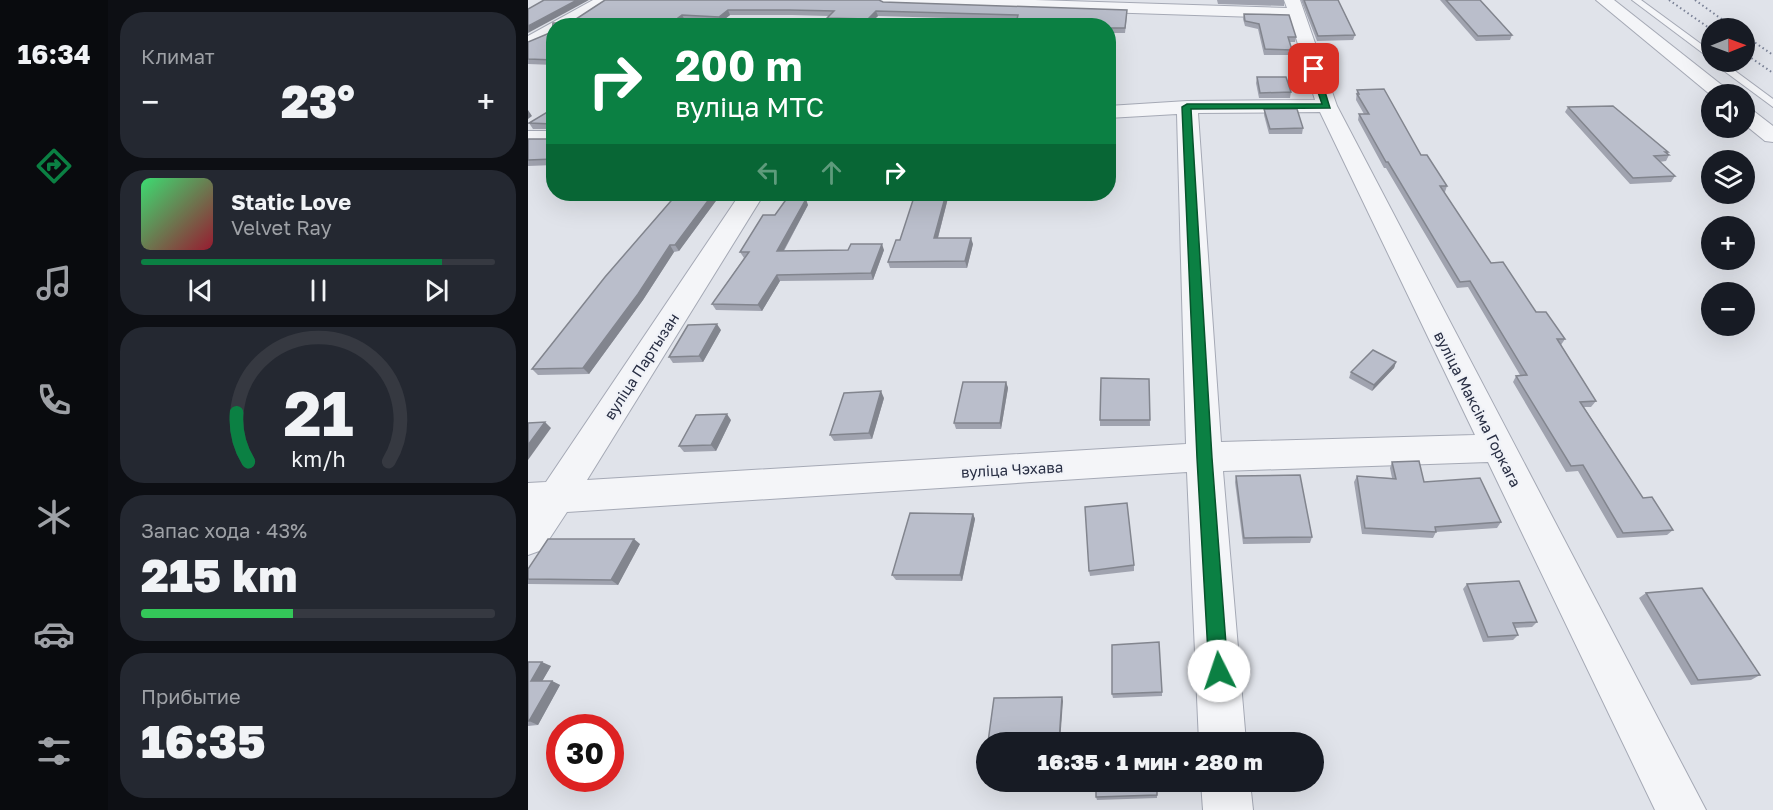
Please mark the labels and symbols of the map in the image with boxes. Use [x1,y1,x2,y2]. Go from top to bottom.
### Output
north arrow [1701,18,1755,72]
pin [1288,43,1339,94]
street label: вуліца Партызан [600,309,682,423]
street label: вуліца Максіма Горкага [1431,328,1525,490]
street label: вуліца Чэхава [960,457,1064,481]
position arrow [1187,639,1251,703]
speed limit sign: 30 [546,714,624,792]

